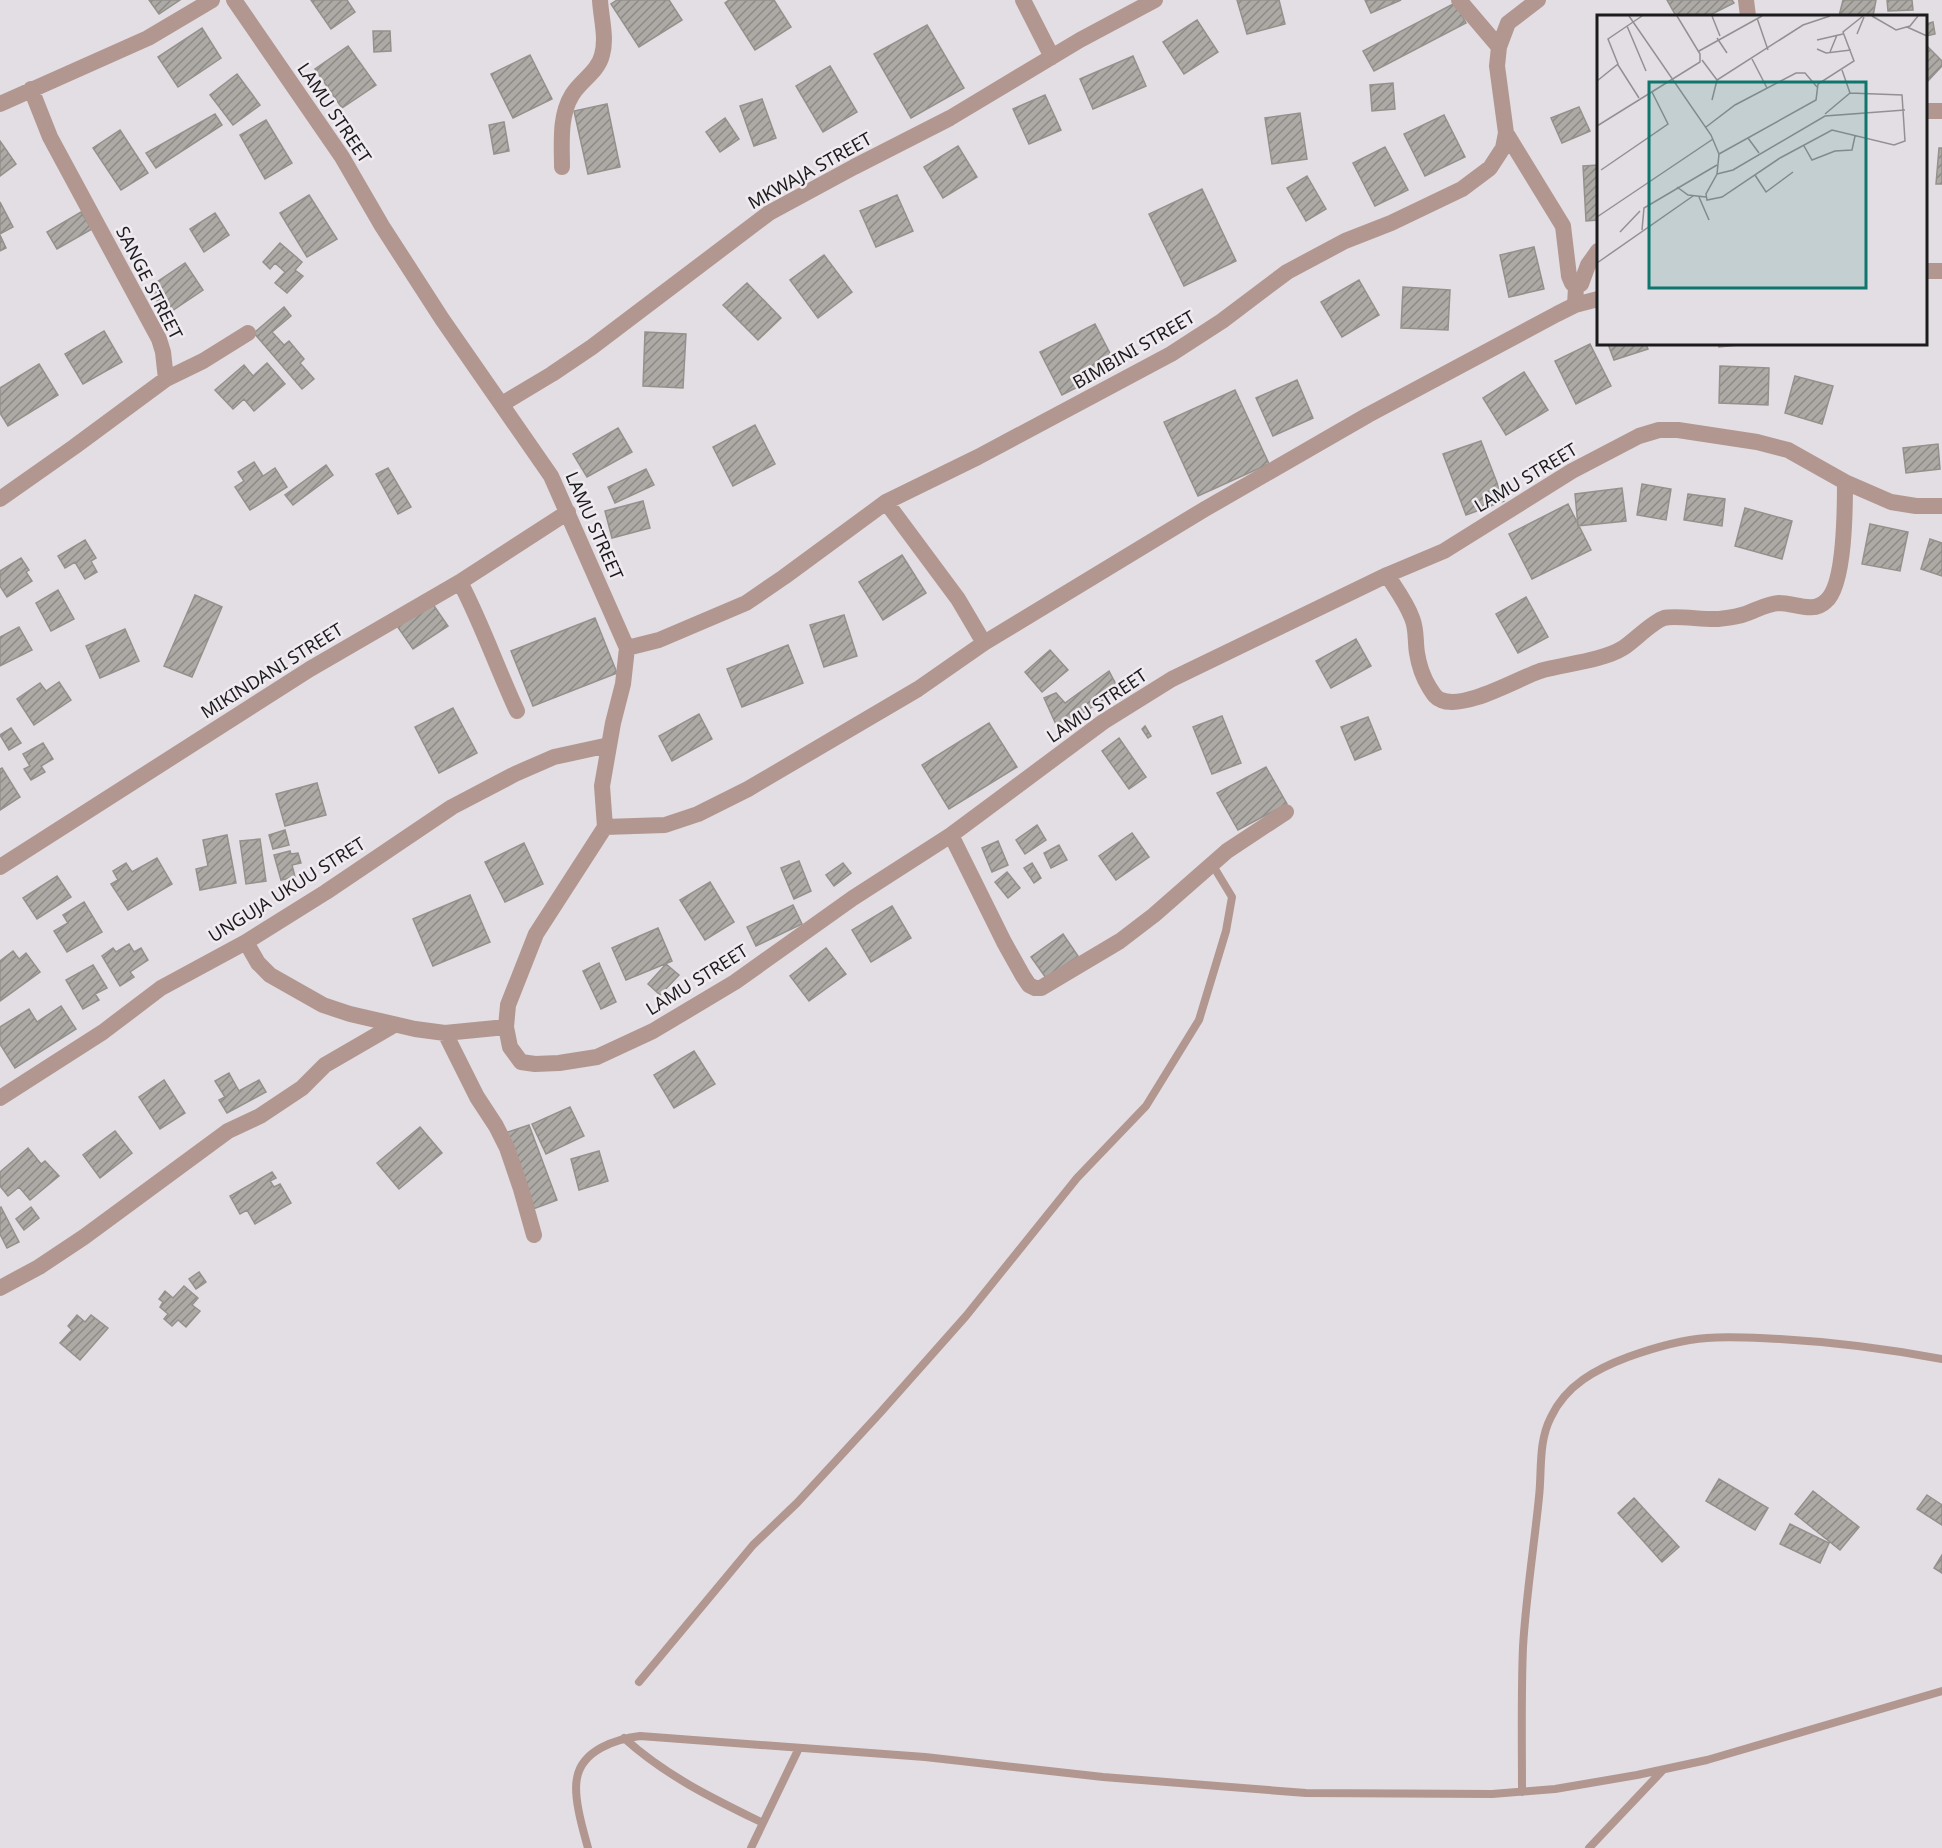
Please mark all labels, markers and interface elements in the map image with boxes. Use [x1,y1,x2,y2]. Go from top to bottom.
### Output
inset map [1597,15,1927,345]
street label: LAMU STREET [292,58,377,167]
street label: MKWAJA STREET [743,126,876,214]
street label: SANGE STREET [111,222,189,343]
street label: BIMBINI STREET [1068,304,1199,394]
street label: LAMU STREET [1469,437,1581,517]
street label: LAMU STREET [560,468,630,584]
street label: MIKINDANI STREET [196,617,347,724]
street label: LAMU STREET [1042,663,1151,748]
street label: UNGUJA UKUU STRET [204,831,369,947]
street label: LAMU STREET [641,938,752,1020]

